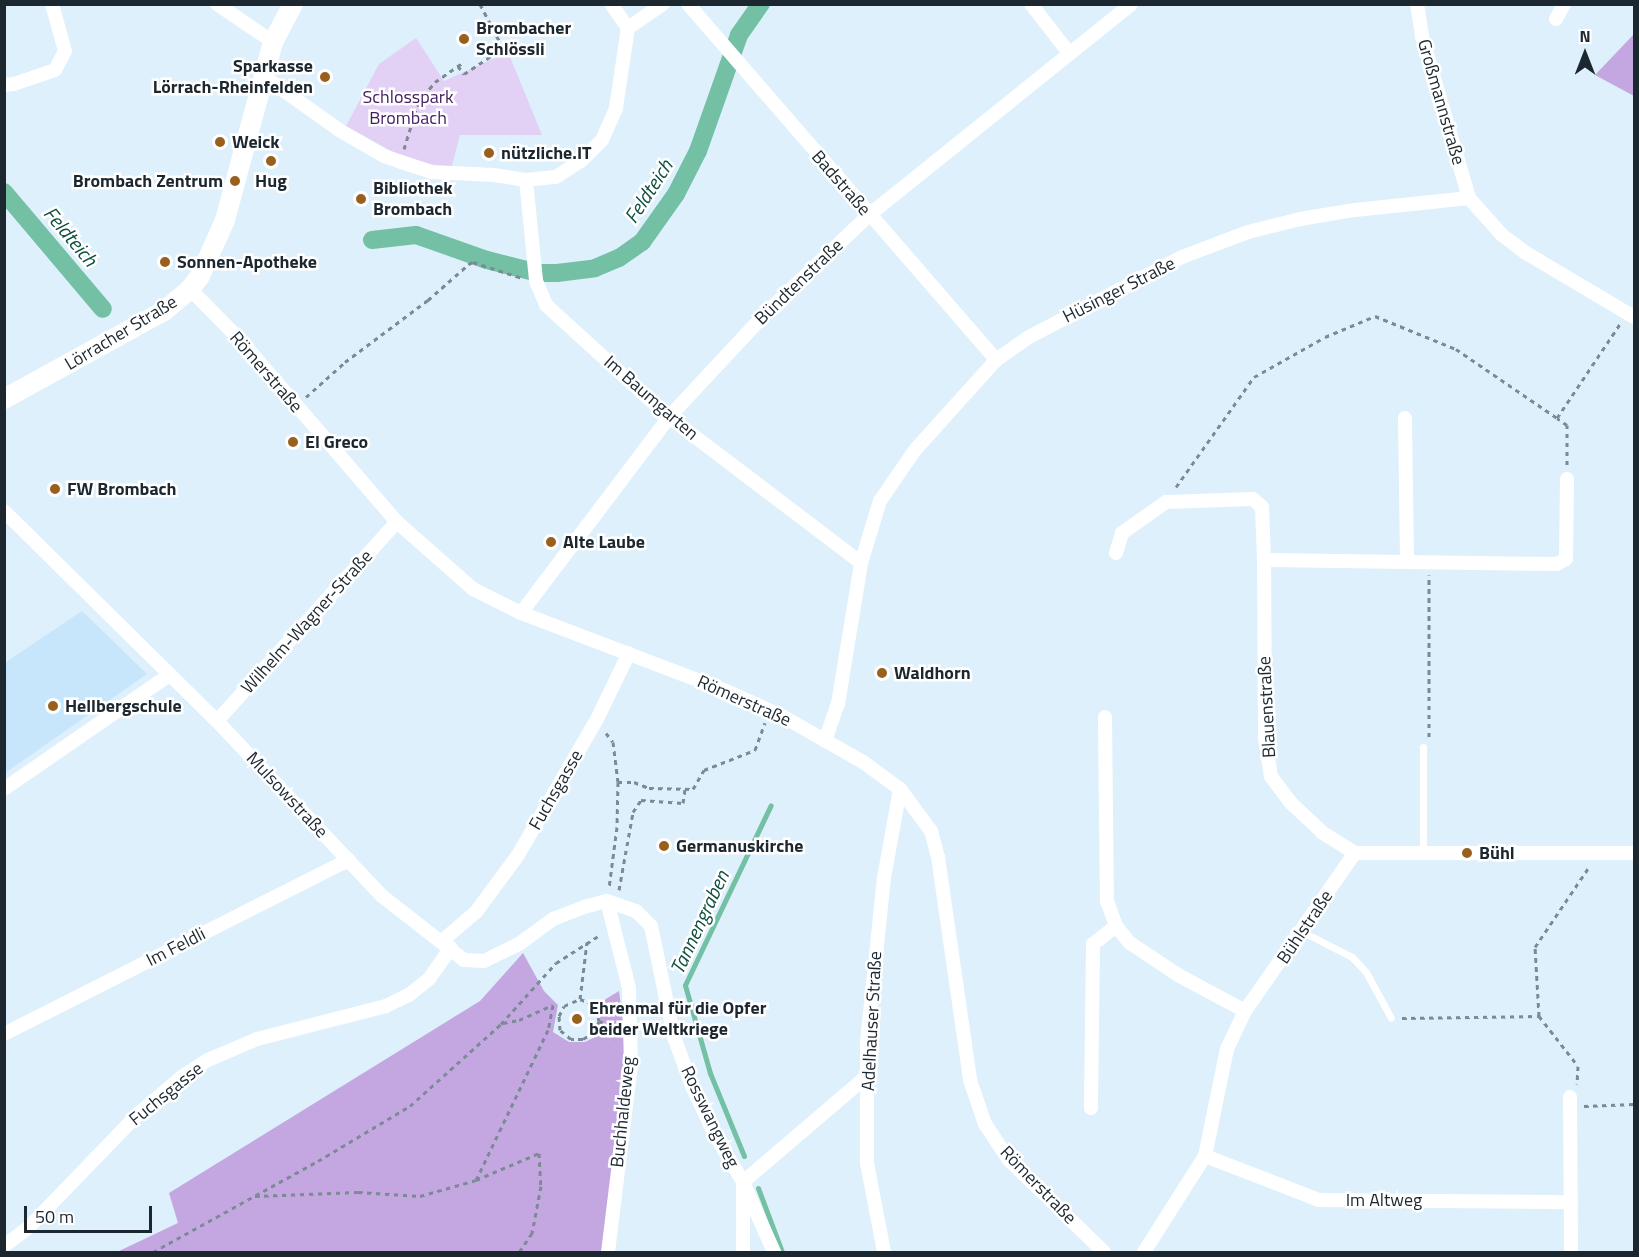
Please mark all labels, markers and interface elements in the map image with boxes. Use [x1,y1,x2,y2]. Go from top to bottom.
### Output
place label: Brombacher Schlössli [476,18,571,60]
north arrow [1555,24,1615,84]
text: N [1579,24,1591,48]
marker: Brombacher Schlössli [457,32,471,46]
street label: Großmannstraße [1413,37,1469,167]
place label: Sparkasse Lörrach-Rheinfelden [153,56,313,98]
marker: Sparkasse Lörrach-Rheinfelden [318,70,332,84]
park label: Schlosspark Brombach [362,87,454,130]
place label: Weick [232,131,280,153]
marker: Weick [213,135,227,149]
place label: nützliche.IT [501,142,592,164]
marker: nützliche.IT [482,146,496,160]
street label: Badstraße [807,146,875,220]
marker: Hug [264,154,278,168]
water label: Feldteich [619,155,677,227]
place label: Brombach Zentrum [73,170,223,192]
place label: Hug [255,170,287,192]
marker: Brombach Zentrum [228,174,242,188]
place label: Bibliothek Brombach [373,178,452,220]
marker: Bibliothek Brombach [354,192,368,206]
water label: Feldteich [39,201,103,271]
street label: Bündtenstraße [750,235,848,329]
place label: Sonnen-Apotheke [177,251,317,273]
street label: Hüsinger Straße [1059,253,1179,327]
marker: Sonnen-Apotheke [158,255,172,269]
street label: Lörracher Straße [61,291,181,375]
street label: Römerstraße [225,327,307,417]
street label: Im Baumgarten [599,351,703,445]
place label: El Greco [305,431,368,453]
marker: El Greco [286,435,300,449]
place label: FW Brombach [67,478,177,500]
marker: FW Brombach [48,482,62,496]
place label: Alte Laube [563,531,645,553]
marker: Alte Laube [544,535,558,549]
street label: Wilhelm-Wagner-Straße [237,546,377,698]
street label: Blauenstraße [1254,656,1280,758]
place label: Waldhorn [894,662,971,684]
marker: Waldhorn [875,666,889,680]
street label: Römerstraße [694,671,794,731]
place label: Hellbergschule [65,695,182,717]
marker: Hellbergschule [46,699,60,713]
street label: Fuchsgasse [524,746,588,834]
street label: Mulsowstraße [242,748,332,842]
place label: Germanuskirche [676,835,803,857]
marker: Germanuskirche [657,839,671,853]
place label: Bühl [1479,842,1515,864]
marker: Bühl [1460,846,1474,860]
water label: Tannengraben [665,866,733,978]
street label: Bühlstraße [1273,886,1337,968]
street label: Im Feldli [143,923,209,971]
street label: Adelhauser Straße [858,951,886,1091]
place label: Ehrenmal für die Opfer beider Weltkriege [589,998,766,1040]
marker: Ehrenmal für die Opfer beider Weltkriege [570,1012,584,1026]
street label: Buchhaldeweg [606,1055,640,1169]
street label: Fuchsgasse [125,1058,207,1130]
street label: Rosswangweg [676,1063,744,1171]
street label: Römerstraße [995,1141,1081,1229]
street label: Im Altweg [1346,1189,1422,1211]
scale bar [27,1194,154,1232]
text: 50 m [35,1203,74,1230]

